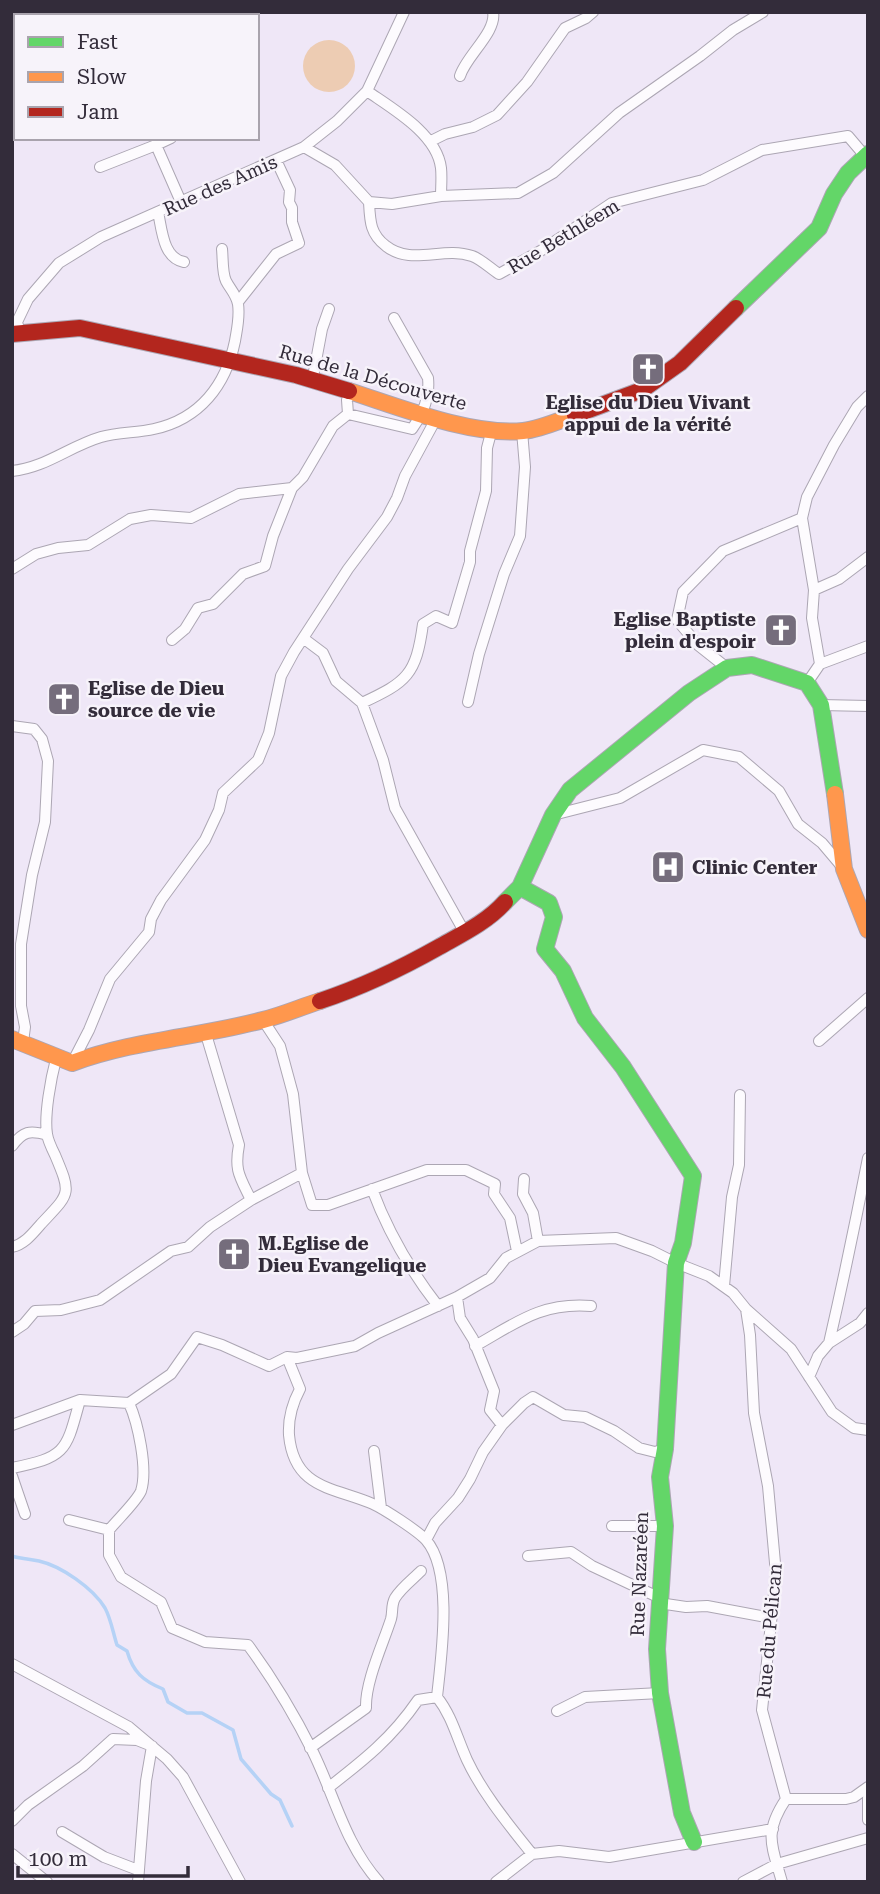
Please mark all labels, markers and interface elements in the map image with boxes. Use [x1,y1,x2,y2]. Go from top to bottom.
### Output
legend [14,14,259,140]
text: Fast [77,30,118,54]
text: Slow [77,65,127,89]
text: Jam [77,100,119,124]
street label: Rue des Amis [160,150,281,221]
street label: Rue Bethléem [503,194,623,279]
street label: Rue de la Découverte [276,340,469,415]
church icon: Eglise du Dieu Vivant appui de la vérité [629,350,667,388]
place label: Eglise du Dieu Vivant appui de la vérité [545,391,751,436]
place label: Eglise Baptiste plein d'espoir [614,608,756,653]
church icon: Eglise Baptiste plein d'espoir [762,611,800,649]
place label: Eglise de Dieu source de vie [88,677,225,722]
church icon: Eglise de Dieu source de vie [45,680,83,718]
hospital icon: Clinic Center [649,848,687,886]
place label: Clinic Center [692,856,818,879]
place label: M.Eglise de Dieu Evangelique [258,1232,426,1277]
church icon: M.Eglise de Dieu Evangelique [215,1235,253,1273]
street label: Rue Nazaréen [626,1511,653,1637]
street label: Rue du Pélican [752,1562,787,1700]
scale bar [18,1834,187,1878]
text: 100 m [28,1847,88,1871]

